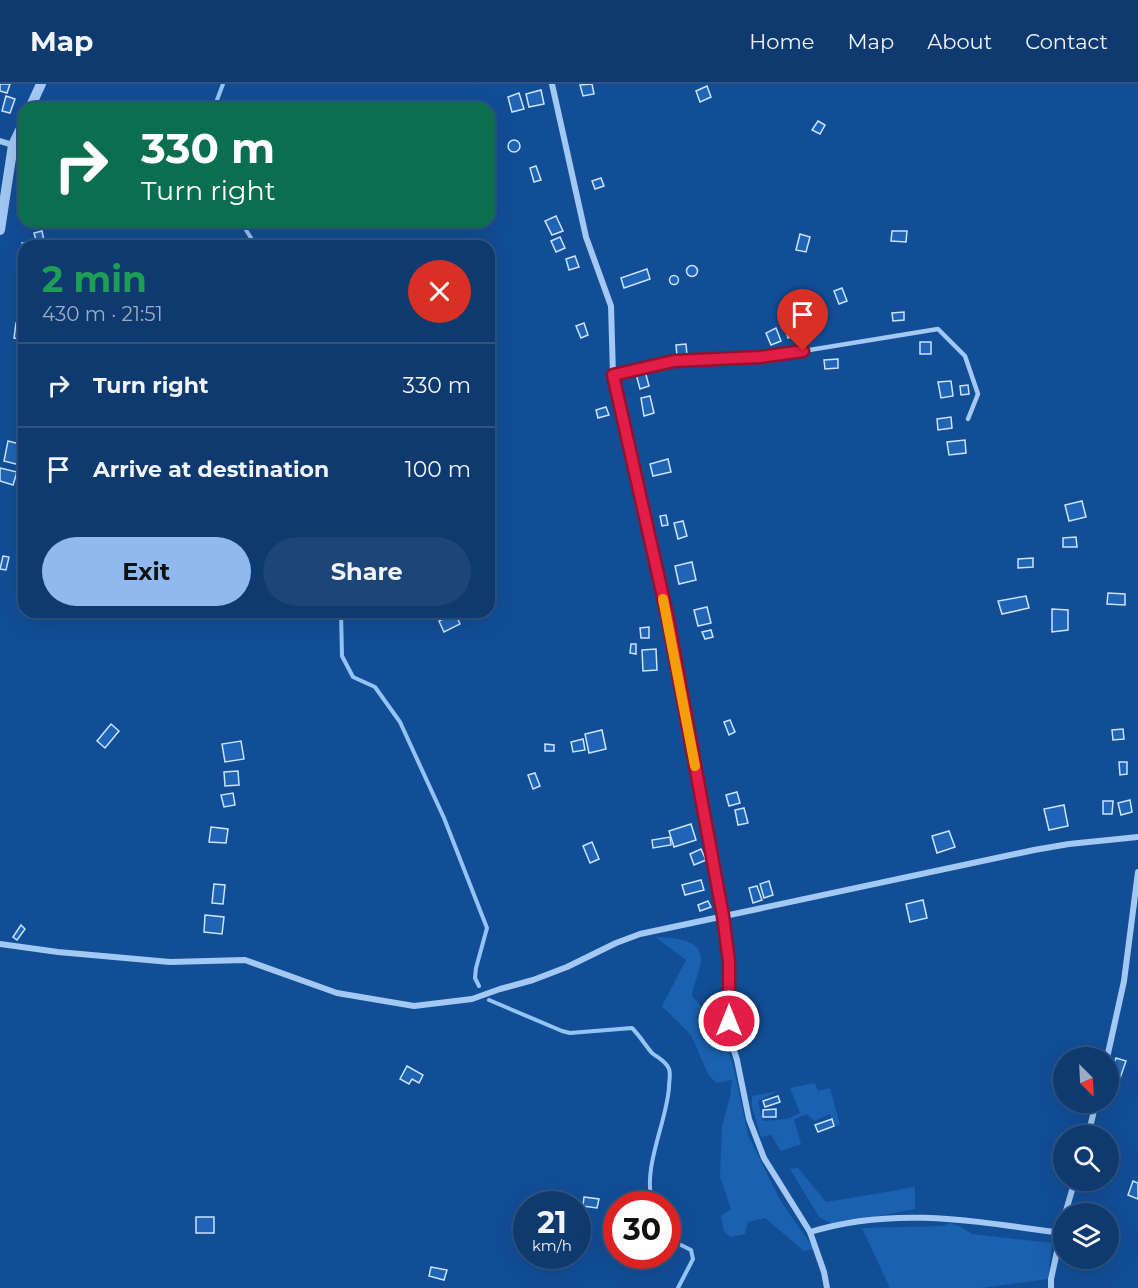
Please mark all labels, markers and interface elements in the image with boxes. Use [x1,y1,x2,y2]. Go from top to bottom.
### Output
text: Map [30,24,93,58]
text: Home [749,29,814,54]
text: Map [847,29,894,54]
text: About [927,29,992,54]
text: Contact [1025,29,1108,54]
text: 330 m [141,122,275,174]
icon: right [42,126,120,204]
text: Turn right [141,174,276,207]
text: 2 min [42,257,147,301]
button: close [408,260,471,323]
pin [777,289,828,351]
icon: arrive [786,298,819,331]
text: 430 m · 21:51 [42,302,163,326]
icon: right [42,369,75,402]
text: Turn right [93,372,208,399]
text: 330 m [403,372,471,399]
icon: arrive [42,453,75,486]
text: Arrive at destination [93,456,329,483]
text: 100 m [405,456,471,483]
button: Exit [42,537,251,606]
button: Share [263,537,471,606]
position arrow [697,989,761,1053]
north arrow [1053,1047,1119,1113]
map controls [1053,1047,1119,1269]
button: search [1053,1125,1119,1191]
speed limit sign: 30 [603,1191,681,1269]
button: layers [1053,1203,1119,1269]
text: 21 [537,1204,567,1241]
text: km/h [532,1236,572,1255]

